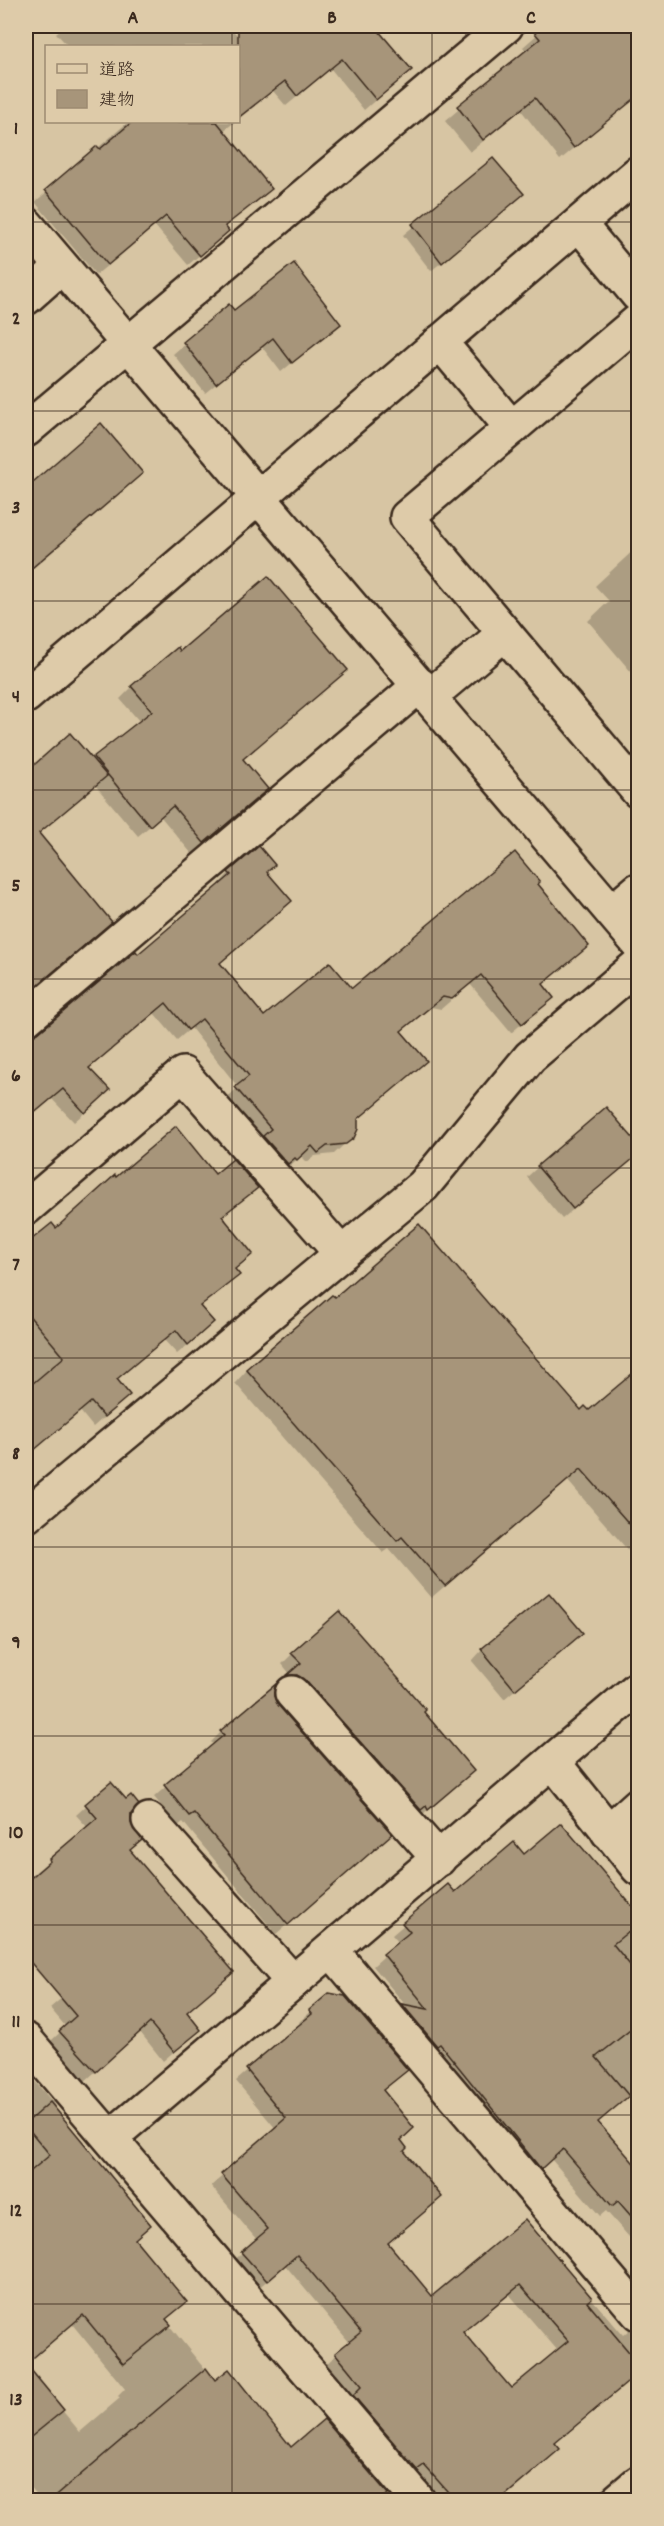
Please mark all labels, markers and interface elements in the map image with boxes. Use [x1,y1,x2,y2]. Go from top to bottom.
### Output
text: A [128,5,139,33]
text: B [327,5,337,33]
text: C [526,5,536,33]
legend [45,45,240,123]
text: 道路 [99,59,135,84]
text: 建物 [99,89,135,114]
text: 1 [14,116,18,144]
text: 2 [12,306,20,334]
text: 3 [12,495,20,523]
text: 4 [12,684,20,712]
text: 5 [11,873,21,901]
text: 6 [11,1063,21,1091]
text: 7 [12,1252,20,1280]
text: 8 [12,1441,20,1469]
text: 9 [11,1630,21,1658]
text: 10 [8,1820,24,1848]
text: 11 [12,2009,20,2037]
text: 12 [9,2198,23,2226]
text: 13 [9,2387,23,2415]

